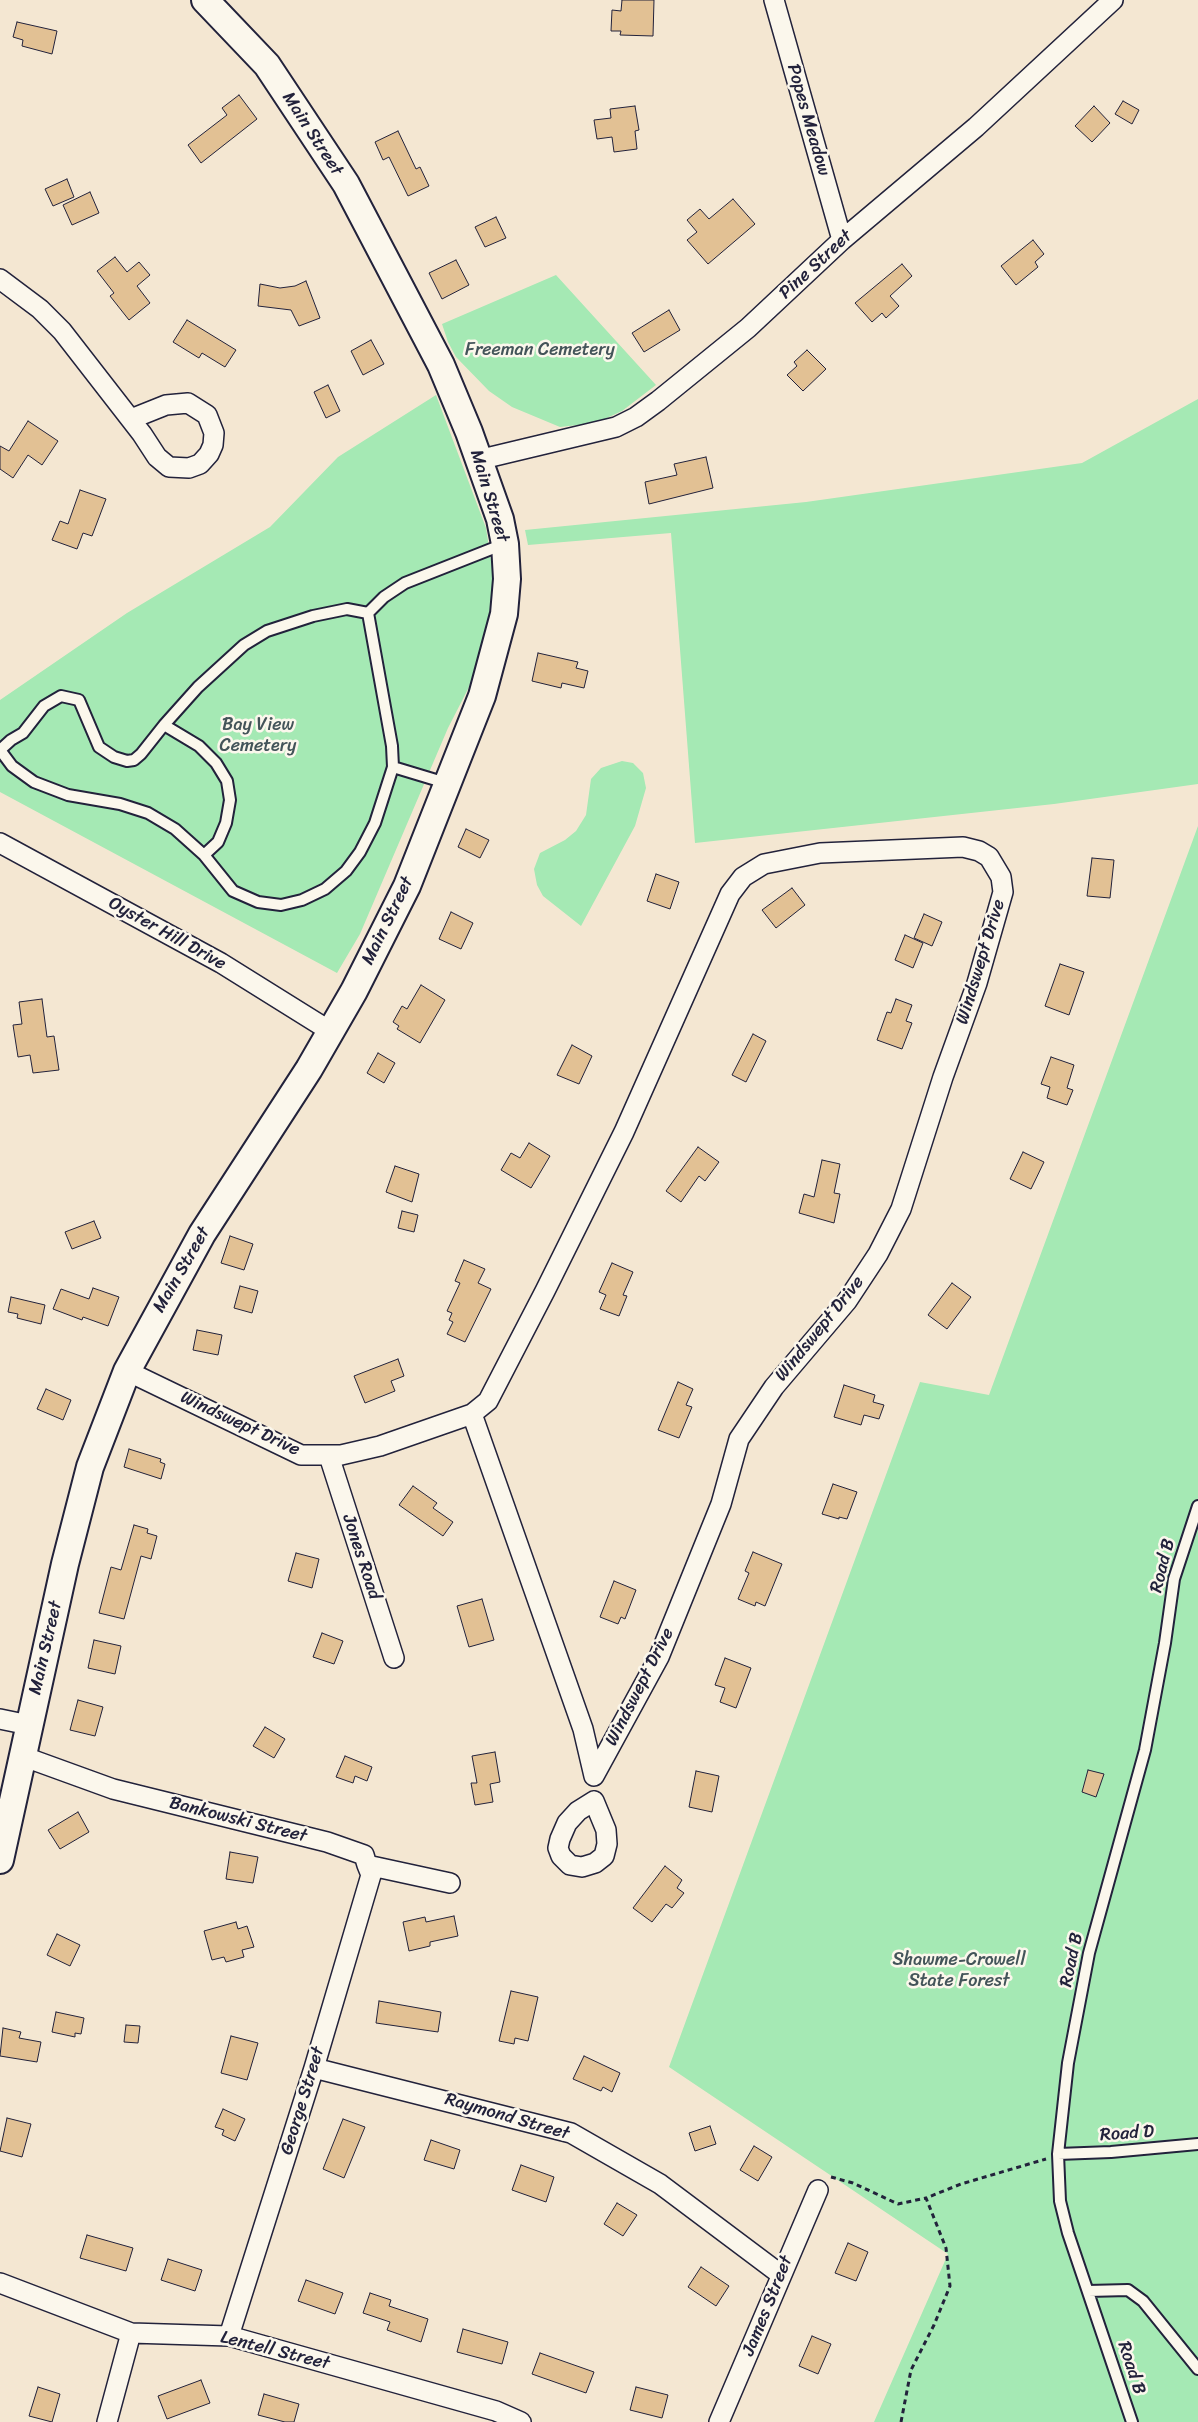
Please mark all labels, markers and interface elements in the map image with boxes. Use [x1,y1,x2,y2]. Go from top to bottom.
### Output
street label: Popes Meadow [782,61,834,179]
street label: Main Street [277,88,347,180]
street label: Pine Street [775,226,857,304]
park label: Freeman Cemetery [465,339,615,361]
street label: Main Street [465,447,513,545]
park label: Bay View Cemetery [220,714,296,756]
street label: Main Street [357,873,419,969]
street label: Oyster Hill Drive [104,893,230,975]
street label: Windswept Drive [952,897,1010,1027]
street label: Main Street [149,1223,215,1317]
street label: Windswept Drive [771,1272,869,1386]
street label: Windswept Drive [177,1387,303,1461]
street label: Jones Road [337,1512,385,1602]
street label: Road B [1146,1537,1180,1595]
street label: Main Street [25,1599,67,1697]
street label: Windswept Drive [601,1625,679,1749]
street label: Bankowski Street [167,1792,309,1848]
street label: Road B [1056,1931,1088,1989]
park label: Shawme-Crowell State Forest [892,1949,1026,1992]
street label: George Street [276,2044,330,2158]
street label: Raymond Street [442,2089,572,2145]
street label: Road D [1099,2121,1155,2147]
street label: James Street [738,2253,798,2359]
street label: Lentell Street [218,2327,332,2375]
street label: Road B [1112,2339,1150,2397]

